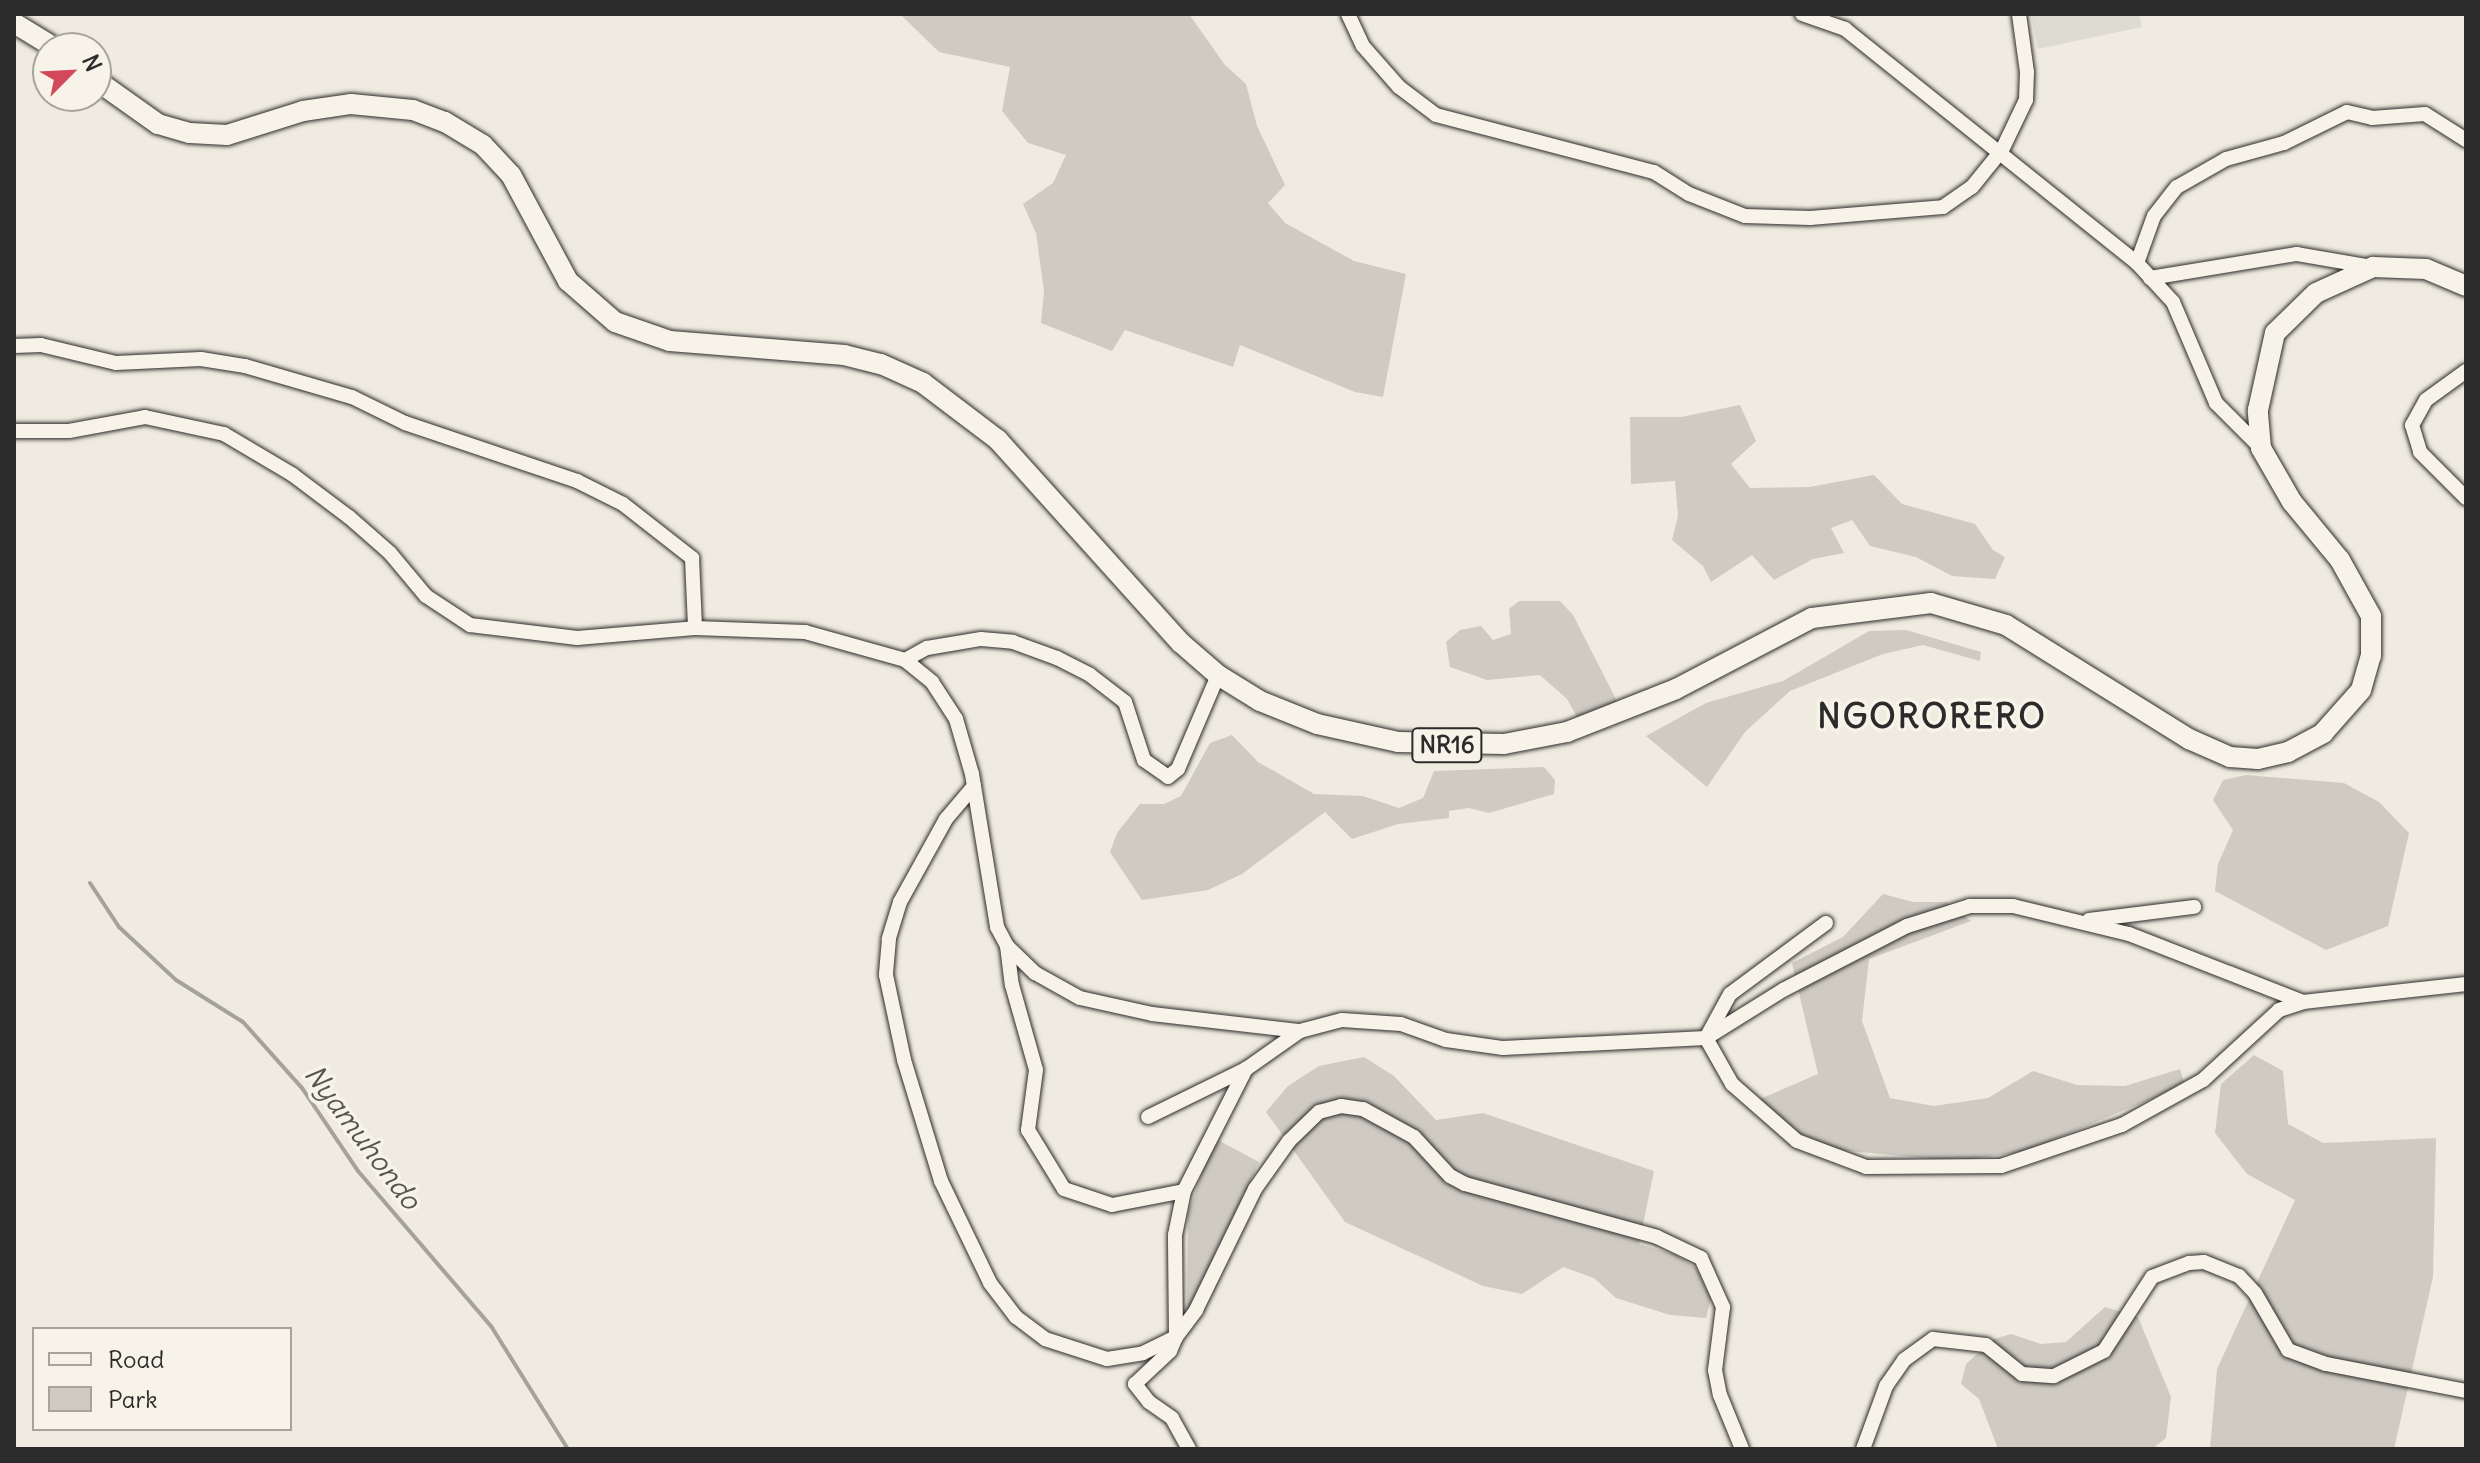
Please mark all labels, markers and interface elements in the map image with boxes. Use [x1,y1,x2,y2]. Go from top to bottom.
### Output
north arrow [32,32,112,112]
text: N [76,50,108,76]
district label: NGORORERO [1817,696,2047,736]
road number: NR16 [1411,725,1483,765]
water label: Nyamuhondo [298,1058,428,1216]
legend [32,1327,292,1431]
text: Road [108,1344,164,1374]
text: Park [108,1384,158,1414]

